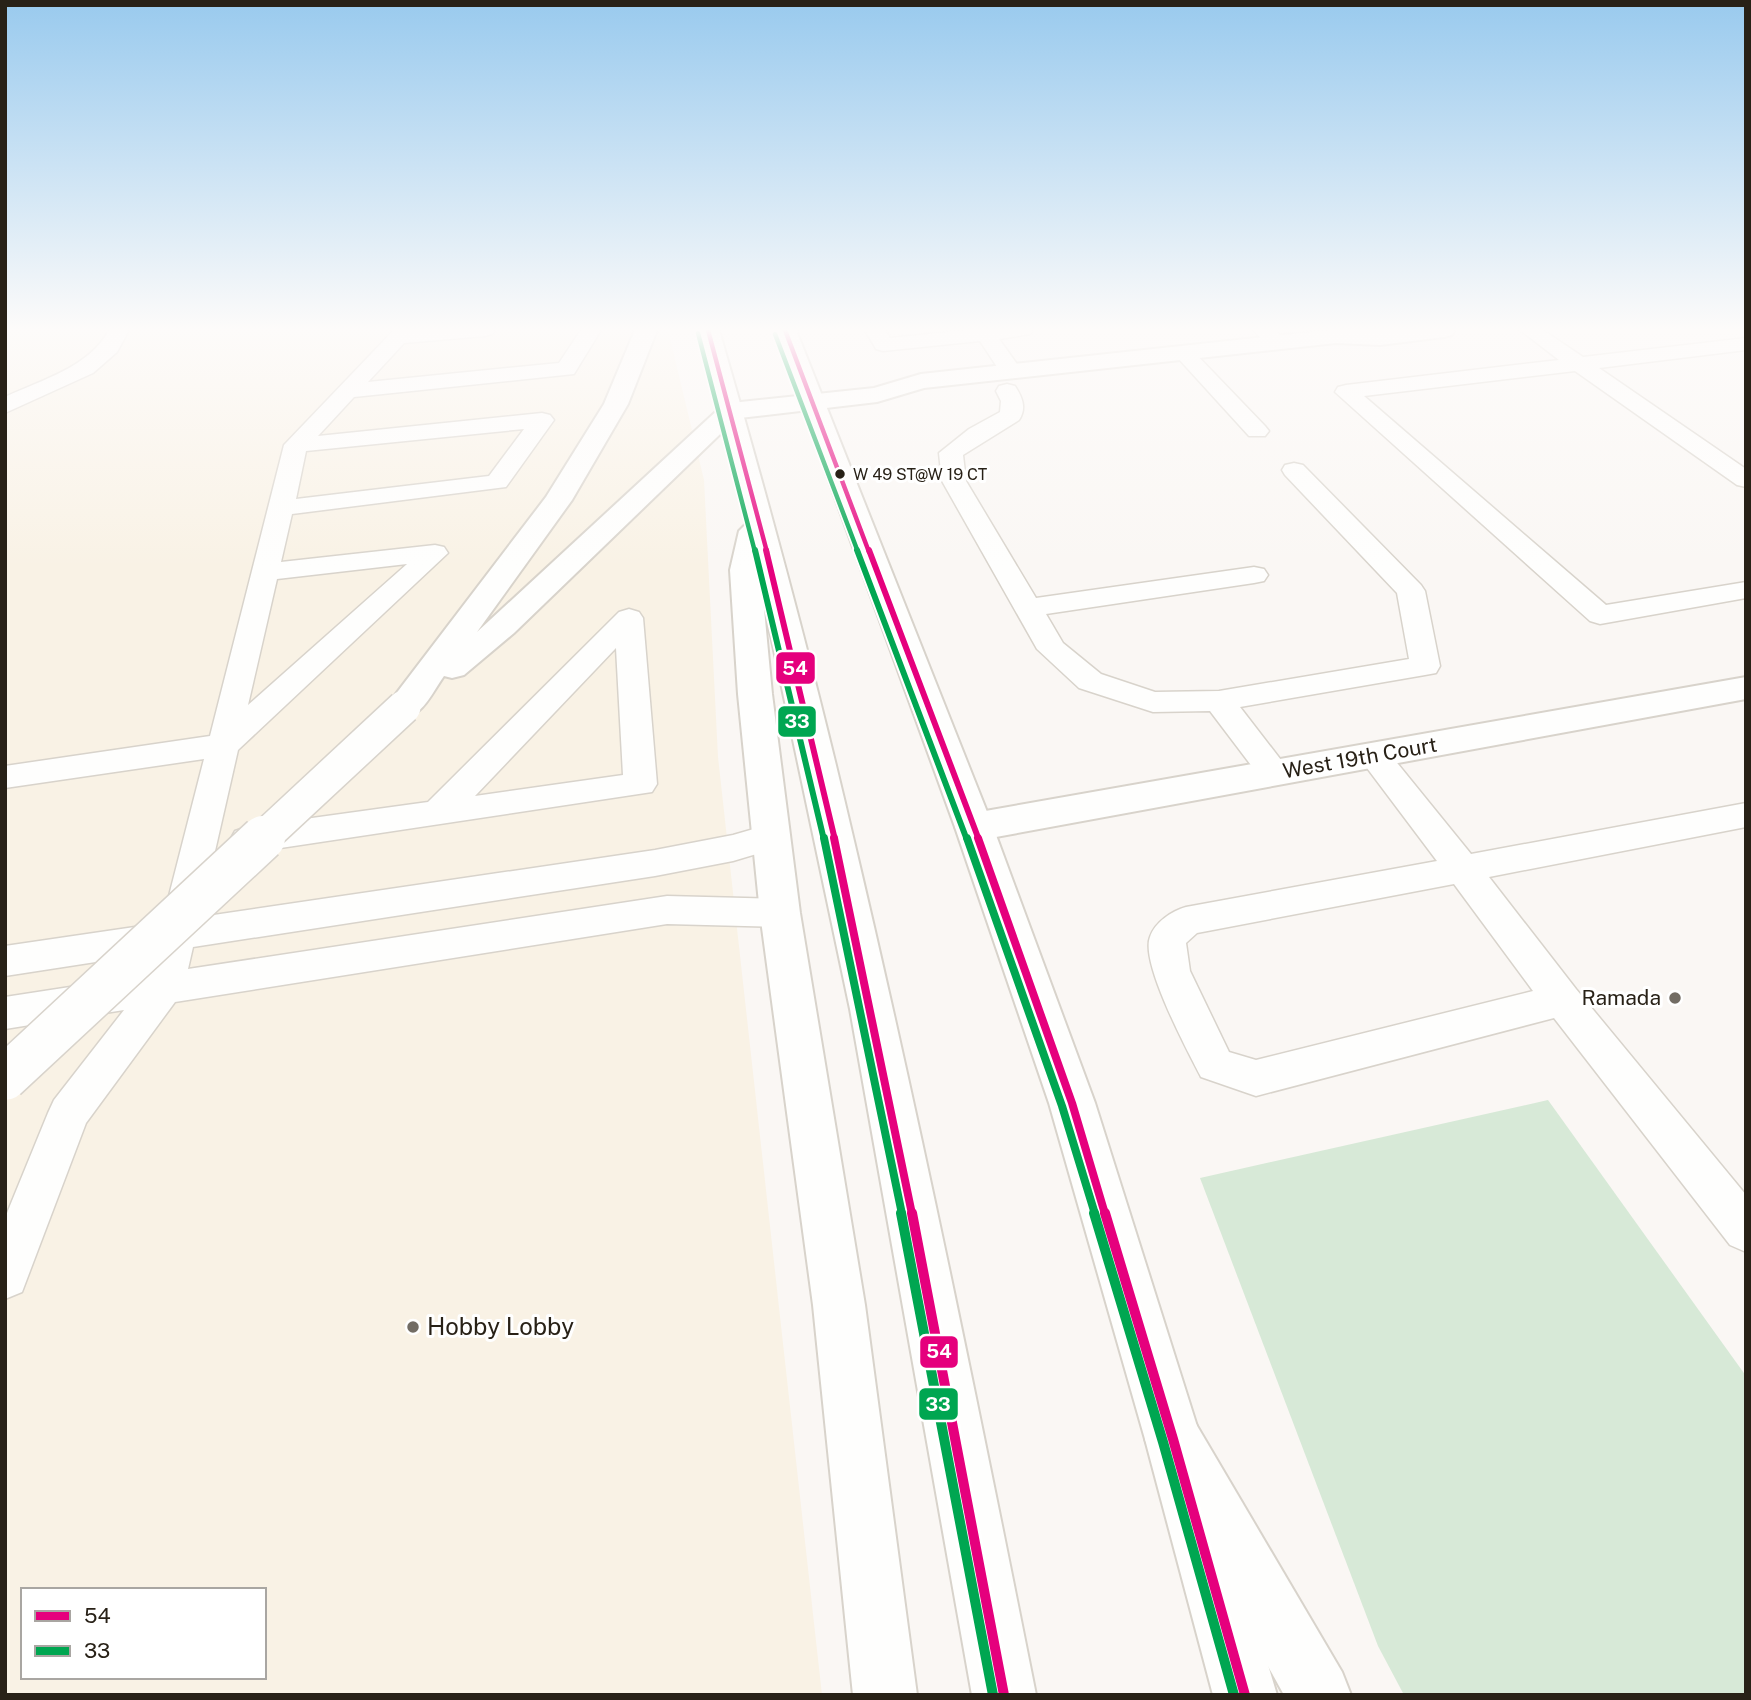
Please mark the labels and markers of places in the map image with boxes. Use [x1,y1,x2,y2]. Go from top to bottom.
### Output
place label: W 49 ST@W 19 CT [853,465,988,484]
marker: W 49 ST@W 19 CT [833,467,847,481]
place label: Ramada [1582,985,1661,1010]
marker: Ramada [1667,990,1683,1006]
place label: Hobby Lobby [427,1312,574,1340]
marker: Hobby Lobby [405,1319,421,1335]

